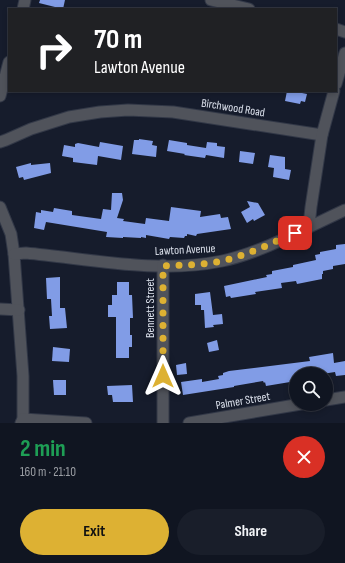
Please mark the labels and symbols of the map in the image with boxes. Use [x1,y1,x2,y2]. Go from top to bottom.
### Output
street label: Birchwood Road [200,96,266,120]
pin [278,216,312,250]
street label: Lawton Avenue [154,241,216,259]
street label: Bennett Street [143,278,158,338]
position arrow [142,355,184,397]
street label: Palmer Street [215,389,272,413]

